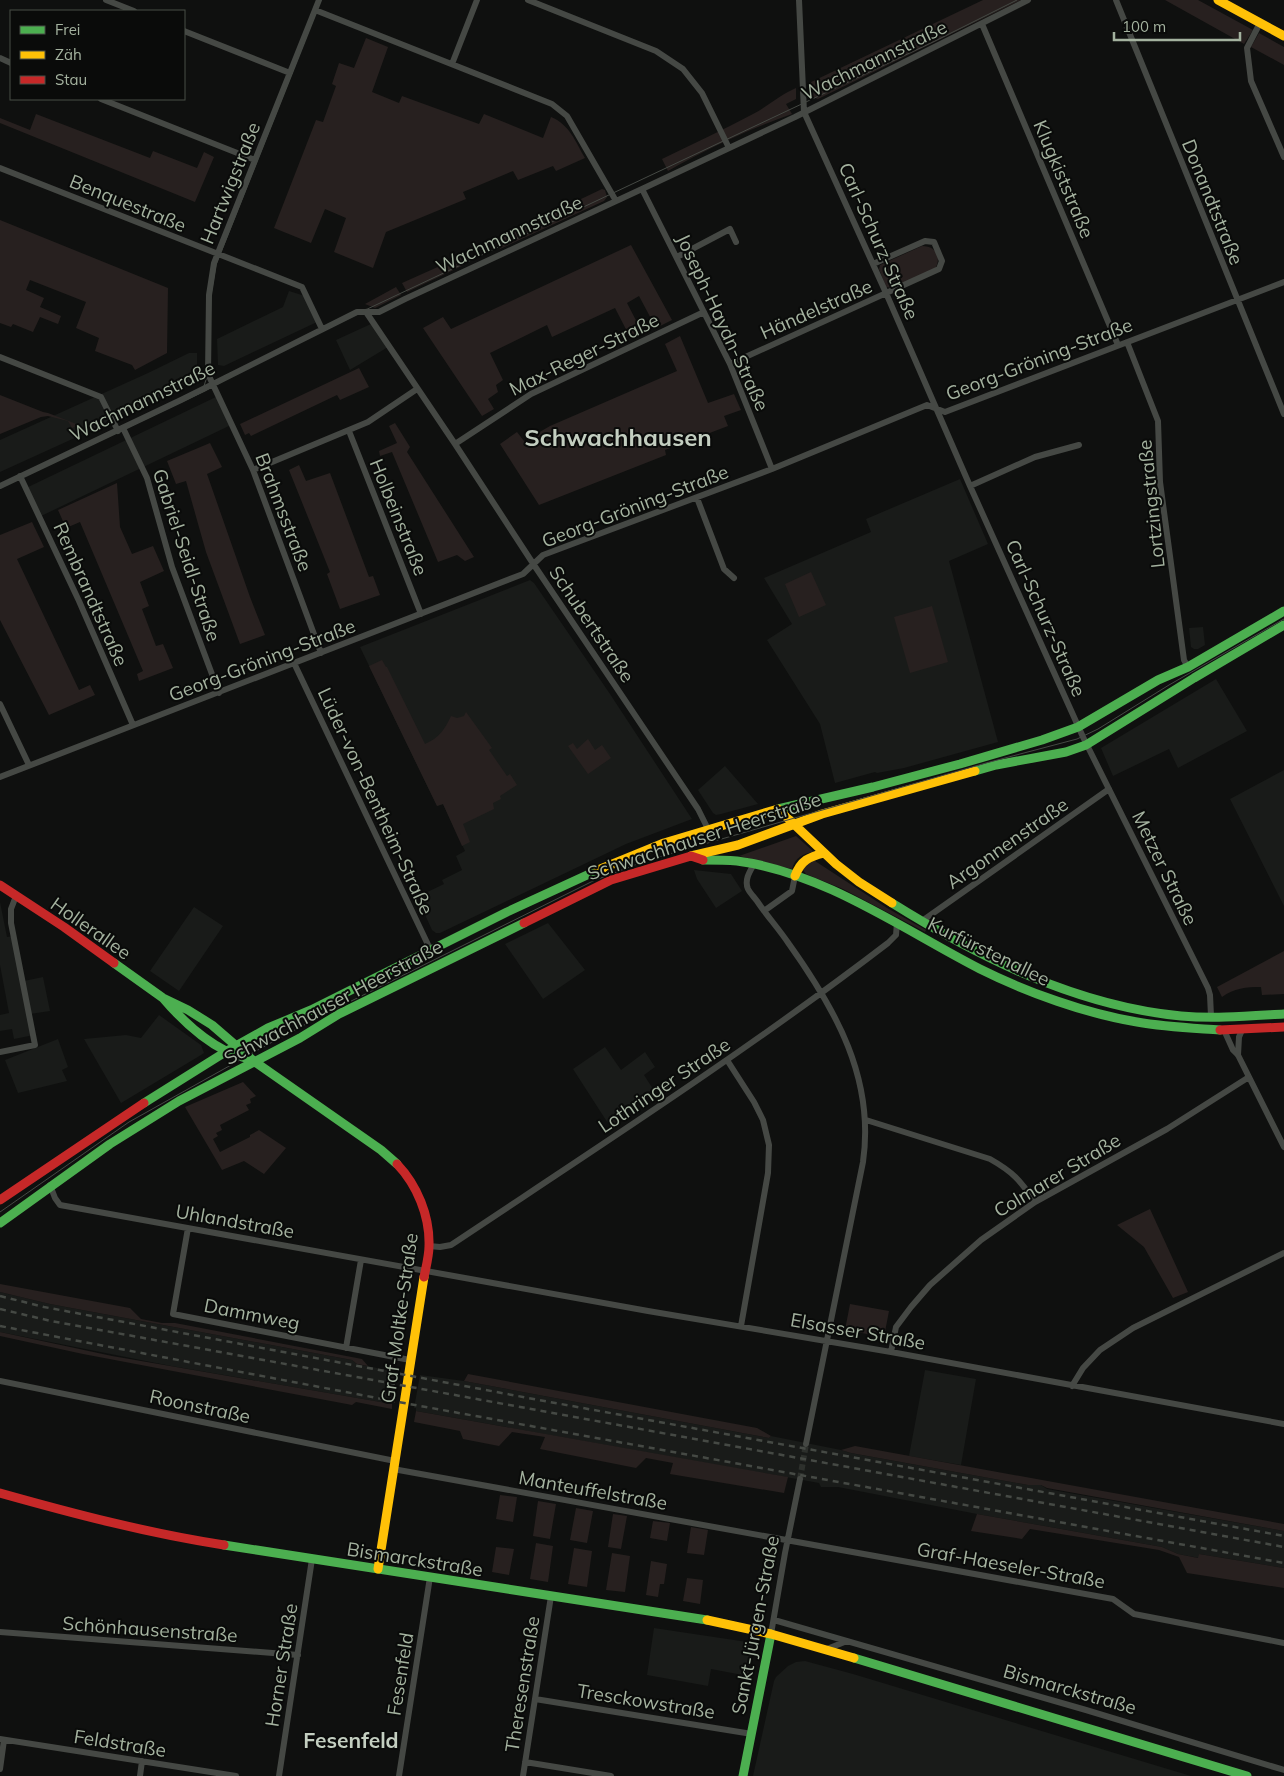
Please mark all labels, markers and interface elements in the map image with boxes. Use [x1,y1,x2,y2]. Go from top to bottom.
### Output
legend [10,10,185,100]
scale bar [1114,10,1240,42]
street label: Wachmannstraße [797,14,951,106]
text: 100 m [1122,17,1166,36]
text: Frei [55,20,80,39]
text: Zäh [55,45,82,64]
text: Stau [55,70,87,89]
street label: Klugkiststraße [1028,116,1100,242]
street label: Hartwigstraße [195,119,265,247]
street label: Donandtstraße [1177,136,1249,268]
street label: Carl-Schurz-Straße [834,159,924,323]
street label: Benquestraße [66,169,190,237]
street label: Wachmannstraße [432,190,586,278]
street label: Joseph-Haydn-Straße [671,230,775,414]
street label: Händelstraße [756,274,876,344]
street label: Max-Reger-Straße [505,307,663,401]
street label: Georg-Gröning-Straße [942,312,1136,406]
street label: Wachmannstraße [65,355,219,447]
district label: Schwachhausen [524,422,712,452]
street label: Lortzingstraße [1132,439,1170,569]
street label: Brahmsstraße [250,449,318,575]
street label: Holbeinstraße [365,455,433,579]
street label: Georg-Gröning-Straße [538,459,732,553]
street label: Gabriel-Seidl-Straße [148,466,226,644]
street label: Rembrandtstraße [48,518,134,670]
street label: Carl-Schurz-Straße [1001,536,1091,700]
street label: Schubertstraße [544,561,640,687]
street label: Georg-Gröning-Straße [165,613,359,707]
street label: Lüder-von-Bentheim-Straße [313,684,439,918]
street label: Schwachhauser Heerstraße [584,787,824,885]
street label: Argonnenstraße [941,792,1073,894]
street label: Metzer Straße [1127,807,1203,929]
street label: Hollerallee [46,892,136,964]
street label: Kurfürstenallee [924,911,1054,991]
street label: Schwachhauser Heerstraße [220,934,446,1070]
street label: Lothringer Straße [593,1032,735,1138]
street label: Colmarer Straße [989,1128,1125,1222]
street label: Uhlandstraße [174,1199,296,1243]
street label: Graf-Moltke-Straße [375,1231,423,1405]
street label: Dammweg [202,1293,302,1335]
street label: Elsasser Straße [789,1307,927,1355]
street label: Roonstraße [147,1384,253,1428]
street label: Manteuffelstraße [517,1465,669,1515]
street label: Sankt-Jürgen-Straße [726,1534,784,1716]
street label: Bismarckstraße [345,1536,485,1582]
street label: Graf-Haeseler-Straße [915,1537,1107,1593]
street label: Horner Straße [259,1602,303,1728]
street label: Schönhausenstraße [62,1611,238,1647]
street label: Theresenstraße [499,1614,545,1754]
street label: Fesenfeld [382,1631,418,1717]
street label: Bismarckstraße [1001,1659,1139,1719]
street label: Tresckowstraße [575,1678,717,1724]
street label: Feldstraße [72,1724,168,1762]
district label: Fesenfeld [303,1727,399,1753]

